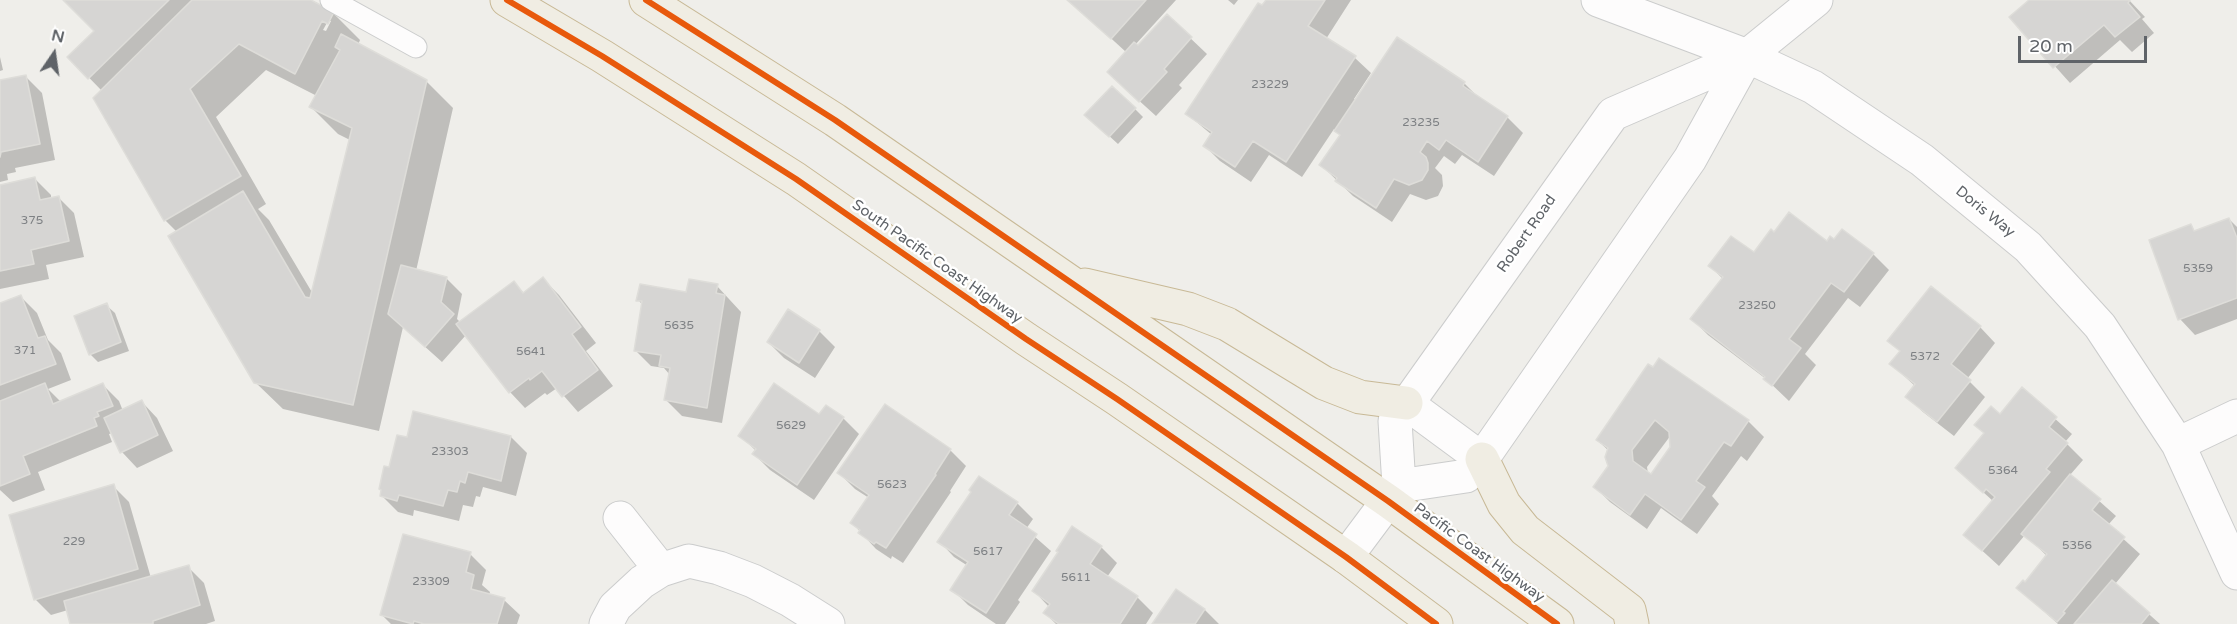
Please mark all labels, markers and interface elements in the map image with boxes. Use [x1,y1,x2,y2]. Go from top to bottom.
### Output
north arrow [24,24,84,84]
scale bar [2021,24,2150,62]
text: N [50,25,67,48]
text: 20 m [2029,35,2073,57]
house number: 23229 [1251,78,1289,92]
house number: 23235 [1402,116,1440,130]
street label: Doris Way [1952,182,2018,242]
street label: Robert Road [1494,192,1560,276]
street label: South Pacific Coast Highway [848,196,1026,328]
house number: 375 [21,214,43,228]
house number: 5359 [2183,262,2213,276]
house number: 23250 [1738,299,1776,313]
house number: 5635 [664,319,694,333]
house number: 371 [14,344,36,358]
house number: 5641 [516,345,546,359]
house number: 5372 [1910,350,1940,364]
house number: 5629 [776,419,806,433]
house number: 23303 [431,445,469,459]
house number: 5364 [1988,464,2018,478]
house number: 5623 [877,478,907,492]
street label: Pacific Coast Highway [1410,499,1548,607]
house number: 229 [63,535,85,549]
house number: 5356 [2062,539,2092,553]
house number: 5617 [973,545,1003,559]
house number: 5611 [1061,571,1091,585]
house number: 23309 [412,575,450,589]

